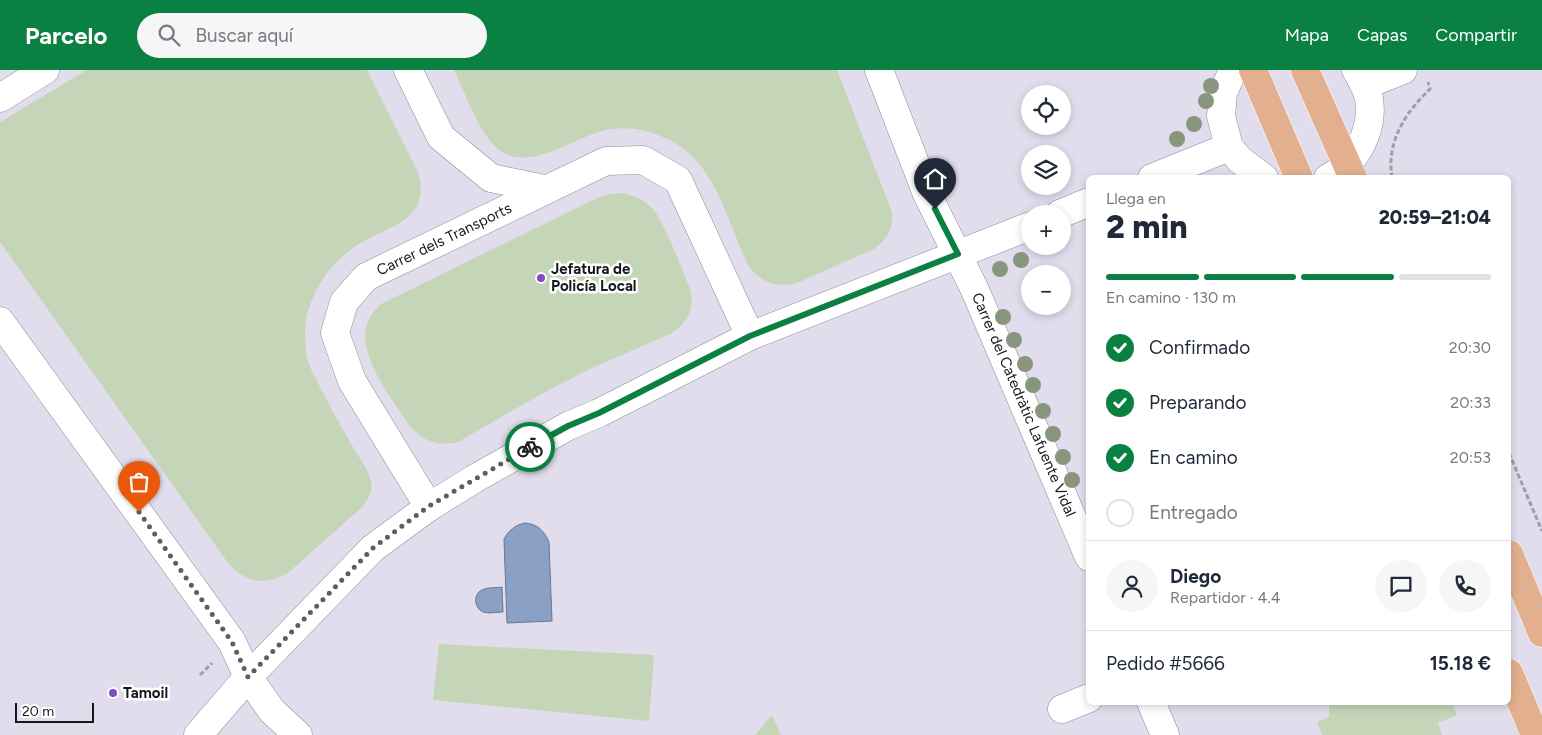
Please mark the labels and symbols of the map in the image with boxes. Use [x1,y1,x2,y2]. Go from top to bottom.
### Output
pin [914,158,956,209]
street label: Carrer dels Transports [374,199,515,279]
place label: Jefatura de Policía Local [551,260,637,295]
marker: Jefatura de Policía Local [535,272,547,284]
street label: Carrer del Catedràtic Lafuente Vidal [968,290,1080,519]
courier [505,422,555,472]
pin [118,461,160,512]
place label: Tamoil [123,684,168,702]
marker: Tamoil [107,687,119,699]
scale bar [15,700,94,723]

